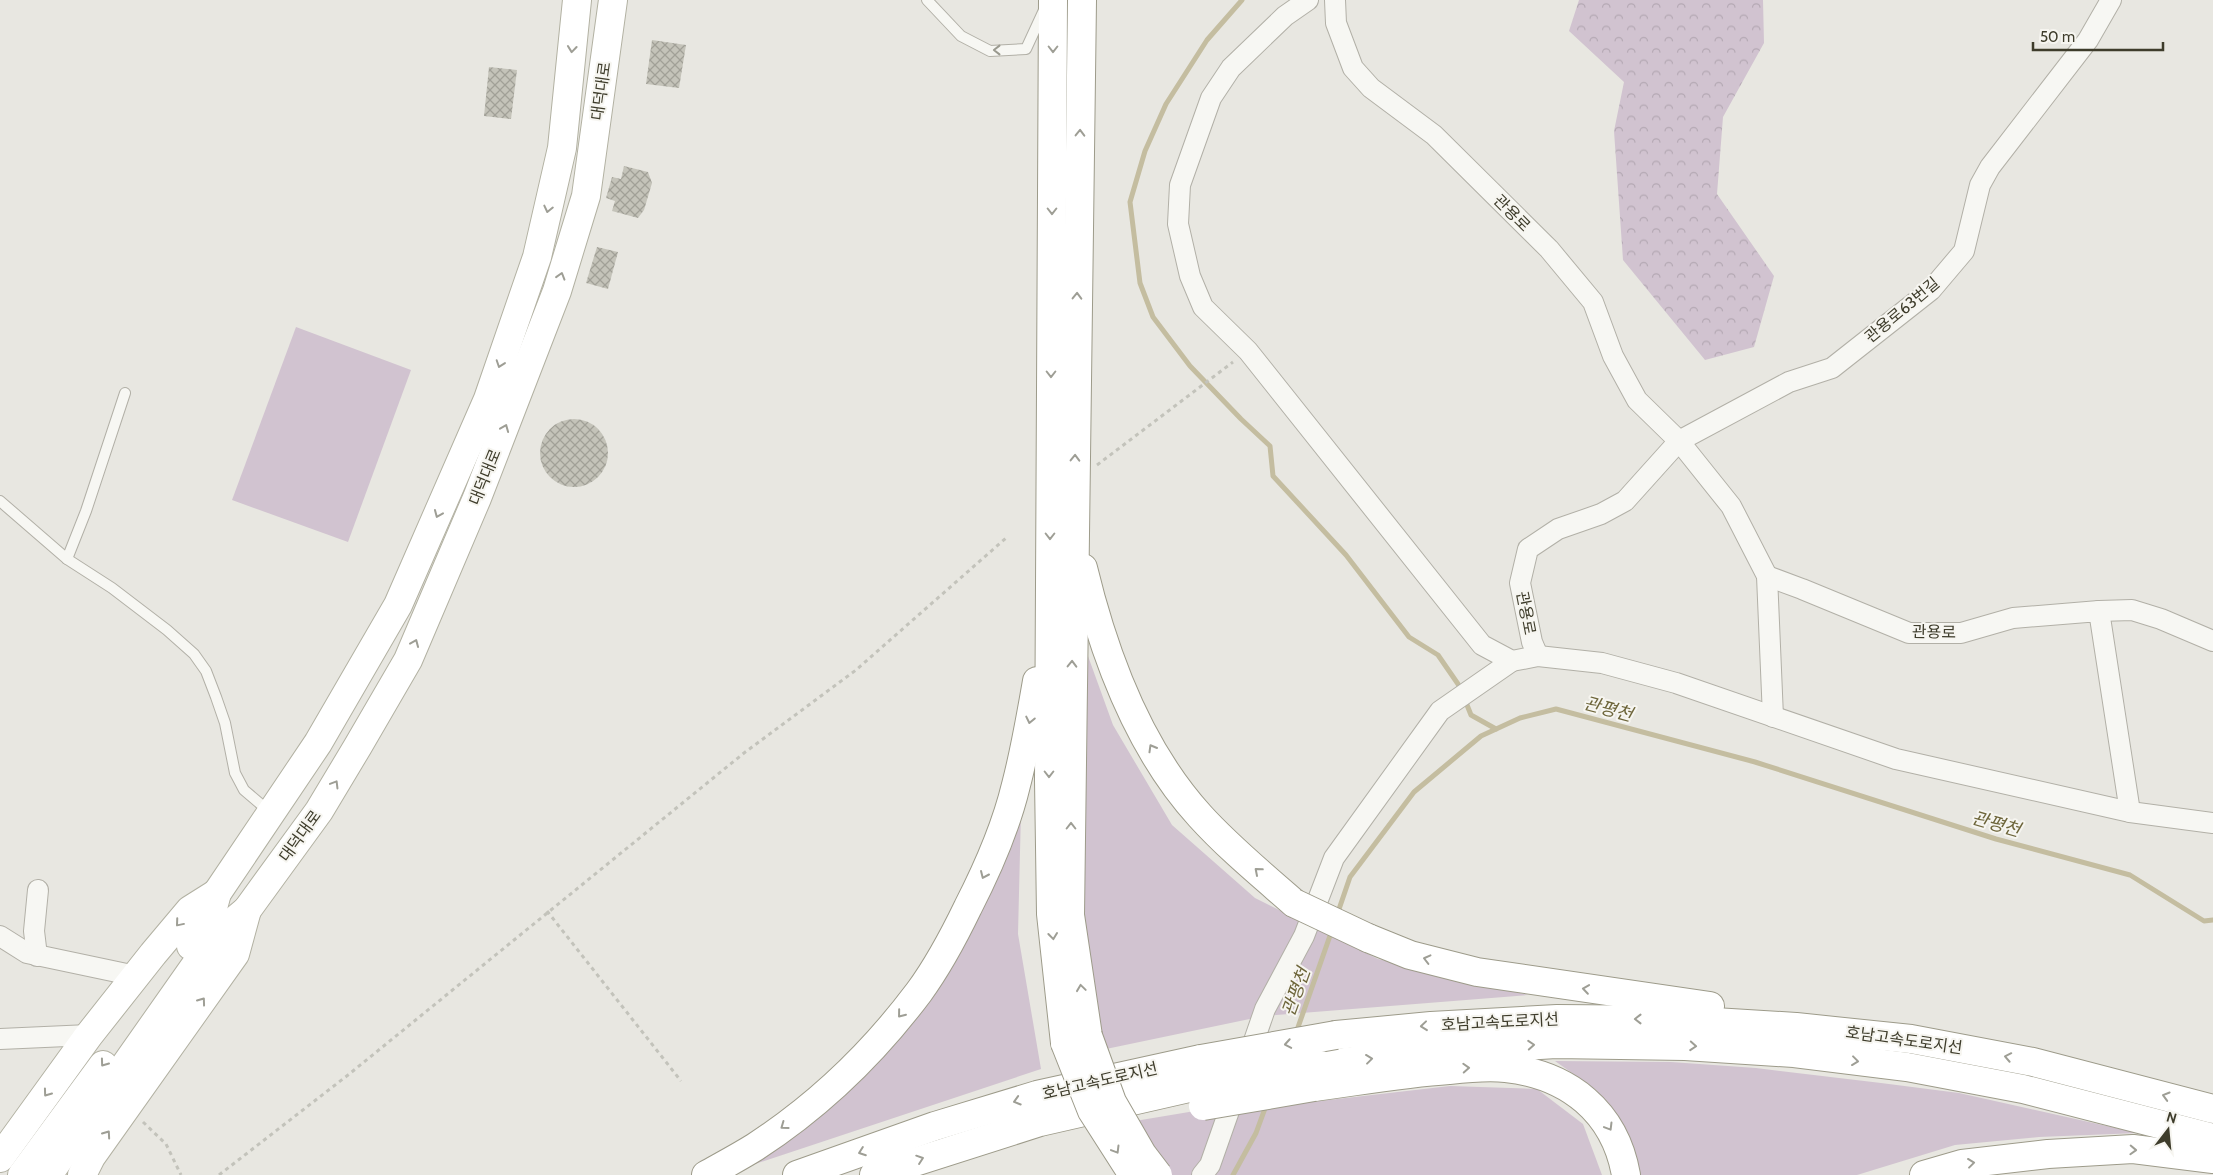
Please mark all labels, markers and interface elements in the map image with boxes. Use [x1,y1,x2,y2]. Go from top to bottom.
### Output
scale bar [2033,20,2163,52]
text: 50 m [2040,28,2075,46]
one-way arrow [567,45,578,53]
one-way arrow [992,45,1000,55]
one-way arrow [1048,45,1058,53]
street label: 대덕대로 [587,60,615,121]
one-way arrow [1075,129,1085,137]
street label: 관용로 [1490,191,1535,236]
one-way arrow [543,205,554,213]
one-way arrow [1047,208,1057,215]
one-way arrow [556,273,566,281]
street label: 관용로63번길 [1861,273,1943,347]
one-way arrow [1072,292,1082,300]
one-way arrow [496,359,506,368]
one-way arrow [1046,370,1056,378]
one-way arrow [499,425,509,433]
street label: 대덕대로 [465,446,505,508]
one-way arrow [1070,454,1080,462]
one-way arrow [433,509,444,518]
one-way arrow [1045,532,1055,540]
street label: 관용로 [1512,590,1540,637]
street label: 관용로 [1912,622,1957,642]
one-way arrow [409,639,420,648]
one-way arrow [1067,660,1078,668]
water label: 관평천 [1581,692,1637,727]
one-way arrow [1025,716,1036,724]
one-way arrow [1149,745,1159,754]
one-way arrow [1044,770,1054,778]
one-way arrow [329,781,339,790]
street label: 대덕대로 [275,806,325,865]
water label: 관평천 [1969,807,2025,842]
one-way arrow [1066,822,1076,830]
one-way arrow [1254,867,1263,876]
one-way arrow [980,870,990,879]
one-way arrow [176,917,185,926]
one-way arrow [1047,933,1058,941]
one-way arrow [1422,954,1431,965]
water label: 관평천 [1277,963,1316,1019]
one-way arrow [1076,984,1087,992]
one-way arrow [1582,984,1591,994]
one-way arrow [196,998,204,1007]
one-way arrow [897,1009,906,1018]
street label: 호남고속도로지선 [1441,1009,1559,1035]
one-way arrow [1634,1014,1642,1025]
one-way arrow [1419,1021,1427,1032]
street label: 호남고속도로지선 [1844,1022,1964,1058]
one-way arrow [1284,1038,1292,1048]
one-way arrow [1527,1040,1535,1051]
one-way arrow [1690,1041,1698,1052]
one-way arrow [2004,1052,2013,1062]
one-way arrow [1365,1054,1373,1065]
one-way arrow [1852,1055,1860,1066]
one-way arrow [101,1057,110,1067]
street label: 호남고속도로지선 [1040,1058,1160,1104]
one-way arrow [1463,1063,1471,1074]
one-way arrow [44,1087,53,1096]
one-way arrow [2162,1091,2171,1101]
one-way arrow [1013,1096,1021,1106]
north arrow [2143,1105,2193,1155]
text: N [2164,1107,2179,1128]
one-way arrow [781,1121,790,1129]
one-way arrow [1602,1121,1612,1130]
one-way arrow [101,1130,110,1139]
one-way arrow [1110,1145,1120,1154]
one-way arrow [2130,1145,2138,1155]
one-way arrow [858,1146,867,1156]
one-way arrow [916,1155,924,1165]
one-way arrow [1968,1158,1976,1169]

